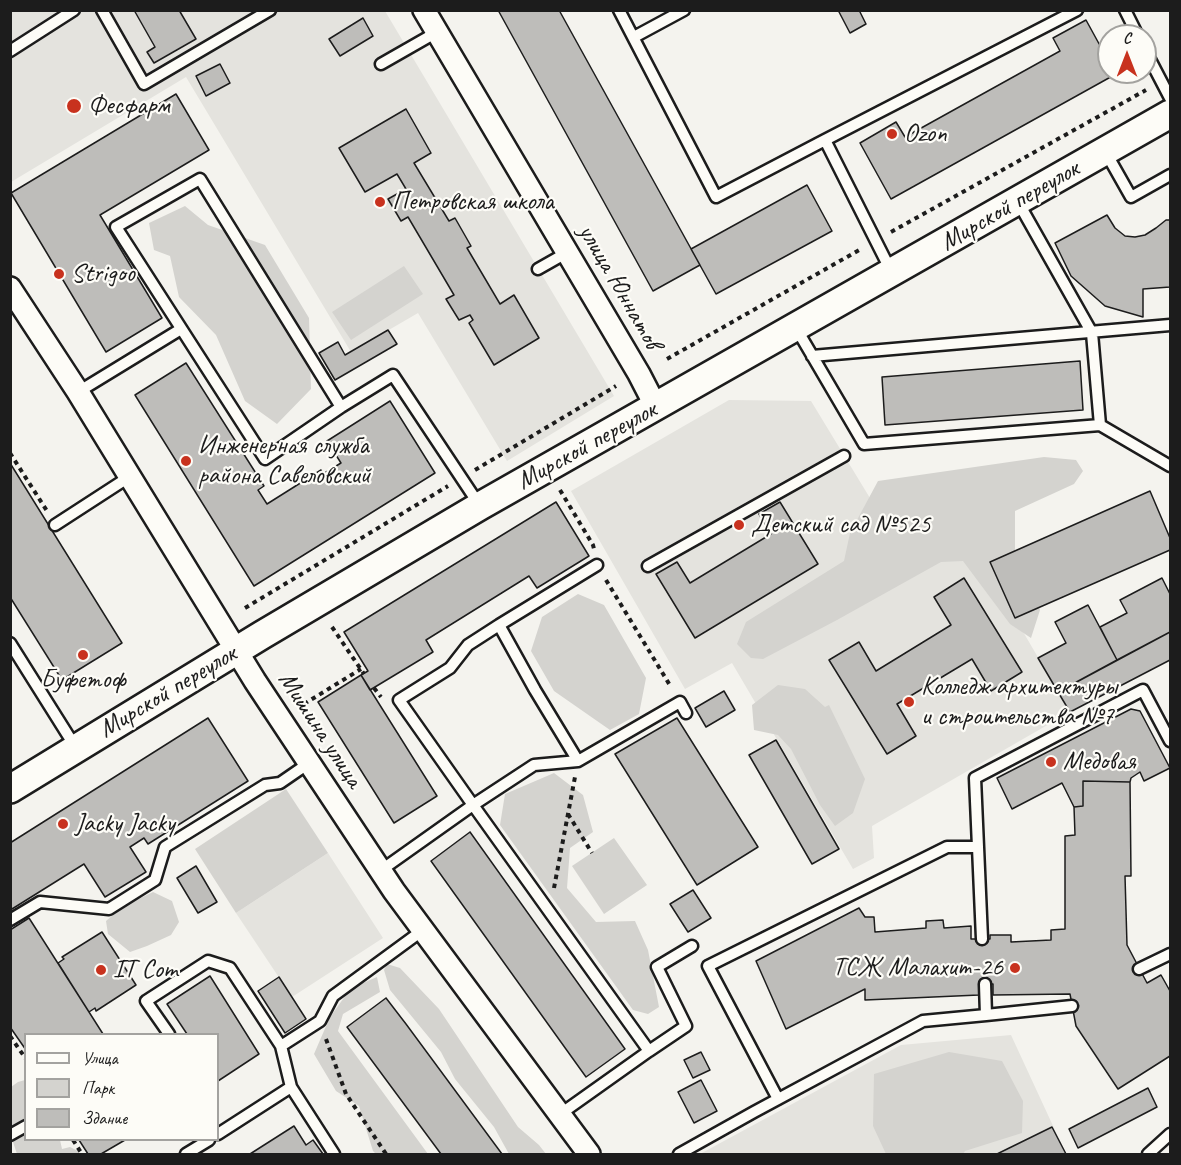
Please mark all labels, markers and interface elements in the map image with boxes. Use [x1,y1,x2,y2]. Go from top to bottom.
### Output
north arrow [1097,24,1157,84]
text: С [1123,28,1131,48]
place label: Фесфарм [88,90,170,122]
marker: Фесфарм [65,97,83,115]
place label: Ozon [904,118,947,150]
marker: Ozon [885,127,899,141]
street label: Мирской переулок [935,154,1085,258]
place label: Петровская школа [392,186,554,218]
marker: Петровская школа [373,195,387,209]
street label: улица Юннатов [571,219,667,355]
place label: Strigoo [71,258,135,290]
marker: Strigoo [52,267,66,281]
street label: Мирской переулок [512,395,662,497]
place label: Инженерная служба района Савеловский [198,430,371,491]
marker: Инженерная служба района Савеловский [179,454,193,468]
place label: Детский сад №525 [751,509,930,541]
marker: Детский сад №525 [732,518,746,532]
street label: Мирской переулок [94,639,242,745]
marker: Буфетоф [76,648,90,662]
place label: Буфетоф [41,664,125,696]
street label: Мишина улица [271,666,369,794]
place label: Колледж архитектуры и строительства №7 [921,671,1117,732]
marker: Колледж архитектуры и строительства №7 [902,695,916,709]
place label: Медовая [1063,746,1136,778]
marker: Медовая [1044,755,1058,769]
place label: Jacky Jacky [75,808,175,840]
marker: Jacky Jacky [56,817,70,831]
place label: ТСЖ Малахит-26 [833,952,1003,984]
place label: IT Com [113,954,178,986]
marker: ТСЖ Малахит-26 [1008,961,1022,975]
marker: IT Com [94,963,108,977]
legend [24,1033,219,1141]
text: Улица [82,1047,118,1069]
text: Парк [82,1077,114,1099]
text: Здание [82,1107,127,1129]

